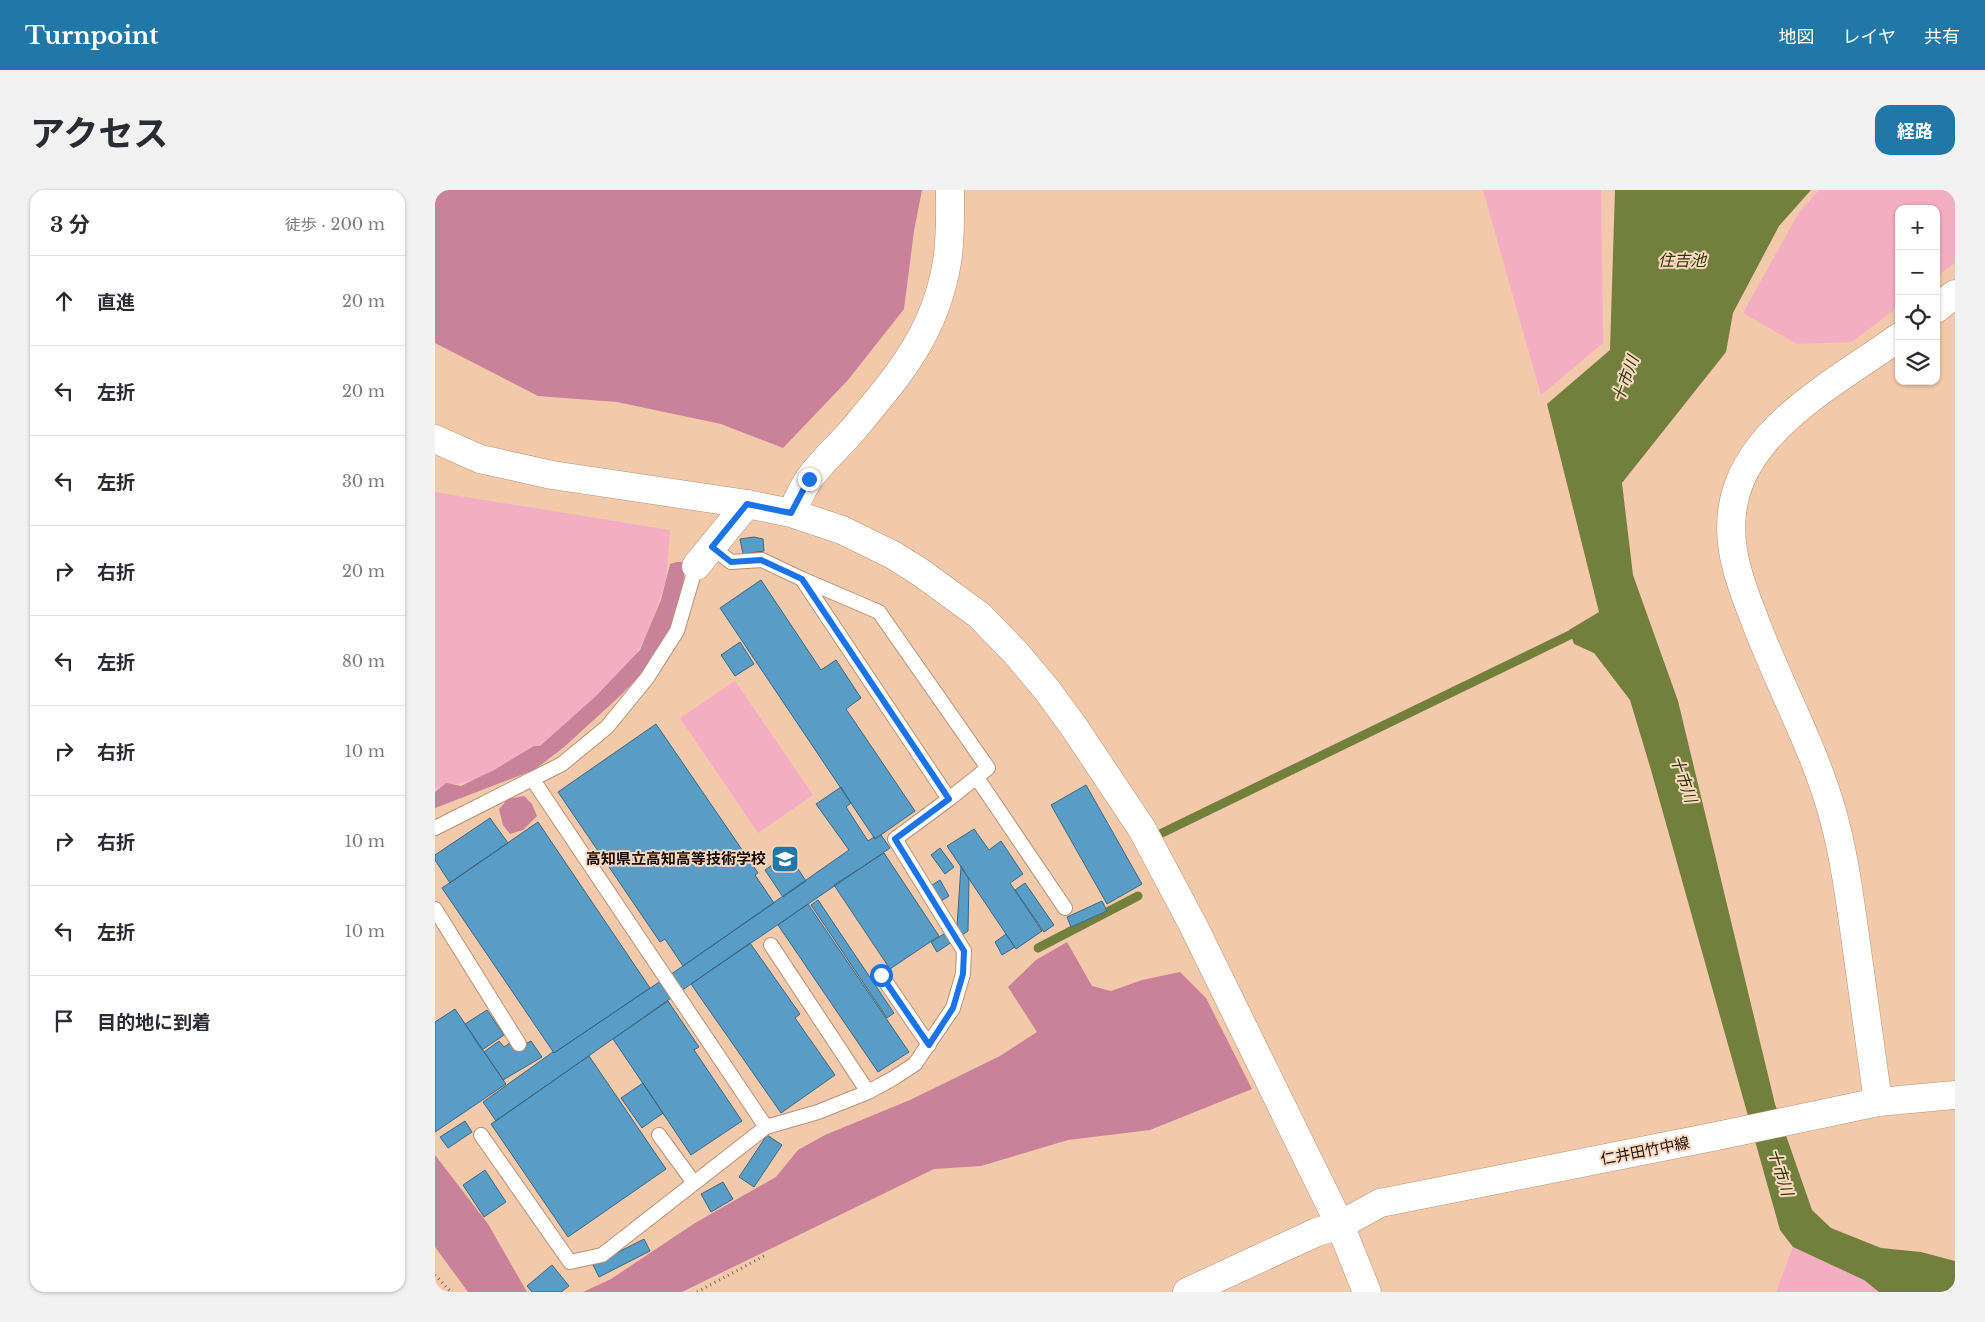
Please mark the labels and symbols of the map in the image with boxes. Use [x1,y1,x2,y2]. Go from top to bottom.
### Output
water label: 住吉池 [1658,250,1708,270]
water label: 十市川 [1607,351,1643,405]
route end [798,468,821,491]
water label: 十市川 [1667,753,1702,807]
school or university icon: 高知県立高知高等技術学校 [770,844,800,874]
place label: 高知県立高知高等技術学校 [586,849,766,868]
route start [870,964,893,987]
street label: 仁井田竹中線 [1599,1133,1691,1168]
water label: 十市川 [1764,1146,1799,1200]

